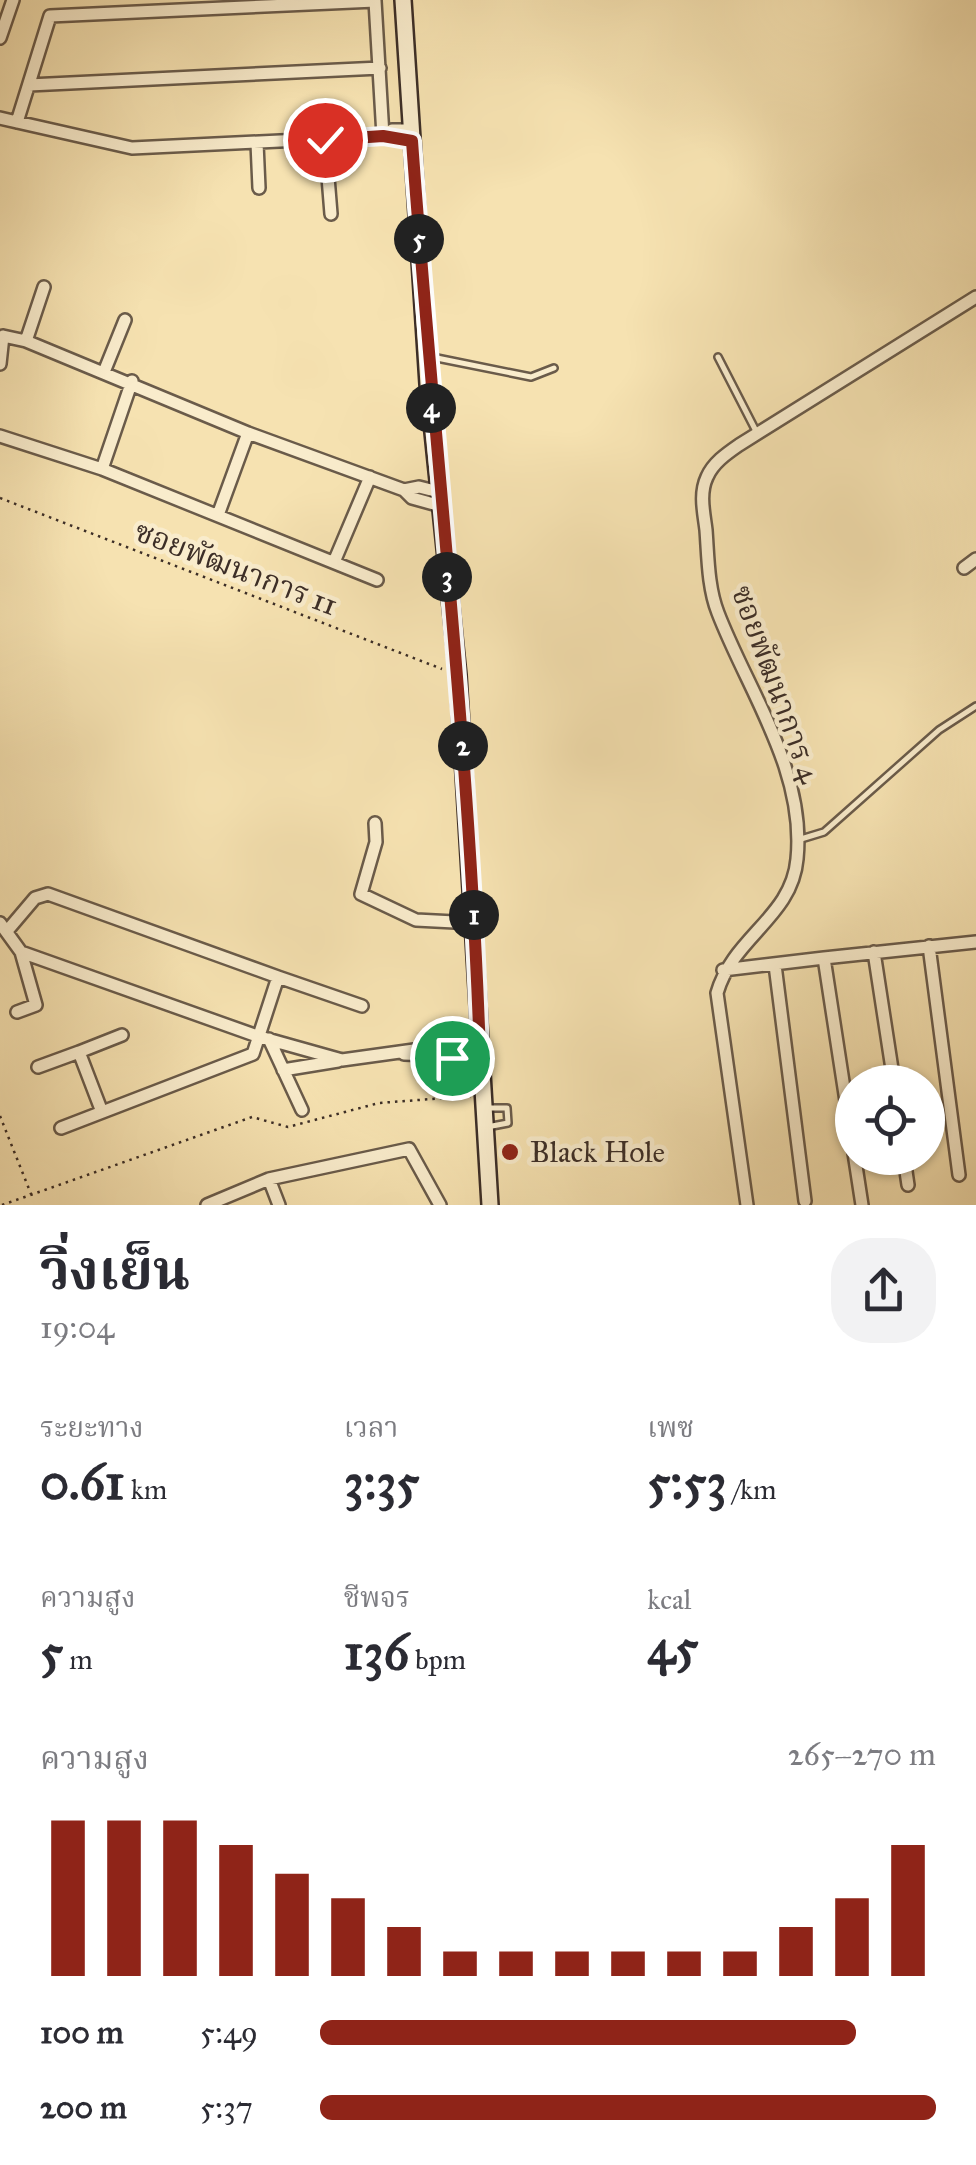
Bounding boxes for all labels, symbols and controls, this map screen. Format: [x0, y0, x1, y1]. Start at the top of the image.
pin [283, 98, 368, 183]
icon: check [298, 113, 353, 168]
pin: 5 [394, 214, 444, 264]
text: 5 [412, 221, 426, 256]
pin: 4 [406, 383, 456, 433]
text: 4 [423, 390, 439, 425]
street label: ซอยพัฒนาการ 11 [130, 513, 342, 623]
pin: 3 [422, 552, 472, 602]
text: 3 [441, 559, 453, 594]
street label: ซอยพัฒนาการ 4 [724, 581, 829, 789]
pin: 2 [438, 721, 488, 771]
text: 2 [456, 728, 470, 763]
pin: 1 [449, 890, 499, 940]
text: 1 [468, 897, 480, 932]
pin [410, 1016, 495, 1101]
icon: arrive [425, 1031, 480, 1086]
map controls [835, 1065, 945, 1175]
button: locate [835, 1065, 945, 1175]
place label: Black Hole [530, 1134, 665, 1170]
marker: Black Hole [499, 1141, 521, 1163]
text: วิ่งเย็น [40, 1237, 190, 1304]
button: share [831, 1238, 936, 1343]
text: 19:04 [40, 1308, 114, 1347]
text: ระยะทาง [40, 1410, 144, 1445]
text: เวลา [344, 1410, 398, 1445]
text: เพซ [647, 1410, 694, 1445]
text: 0.61 [40, 1452, 125, 1513]
text: 3:35 [344, 1452, 420, 1513]
text: 5:53 [647, 1452, 726, 1513]
text: km [125, 1472, 167, 1507]
text: /km [726, 1472, 777, 1507]
text: ความสูง [40, 1580, 135, 1615]
text: ชีพจร [344, 1580, 410, 1615]
text: kcal [647, 1582, 691, 1617]
text: 45 [647, 1617, 698, 1678]
text: 5 [40, 1622, 63, 1683]
text: 136 [344, 1622, 409, 1683]
text: m [63, 1642, 93, 1677]
text: bpm [409, 1642, 466, 1677]
text: 265–270 m [788, 1735, 936, 1774]
text: ความสูง [40, 1739, 149, 1778]
text: 100 m [40, 2013, 124, 2052]
text: 5:49 [200, 2013, 258, 2052]
text: 200 m [40, 2088, 127, 2127]
text: 5:37 [200, 2088, 253, 2127]

